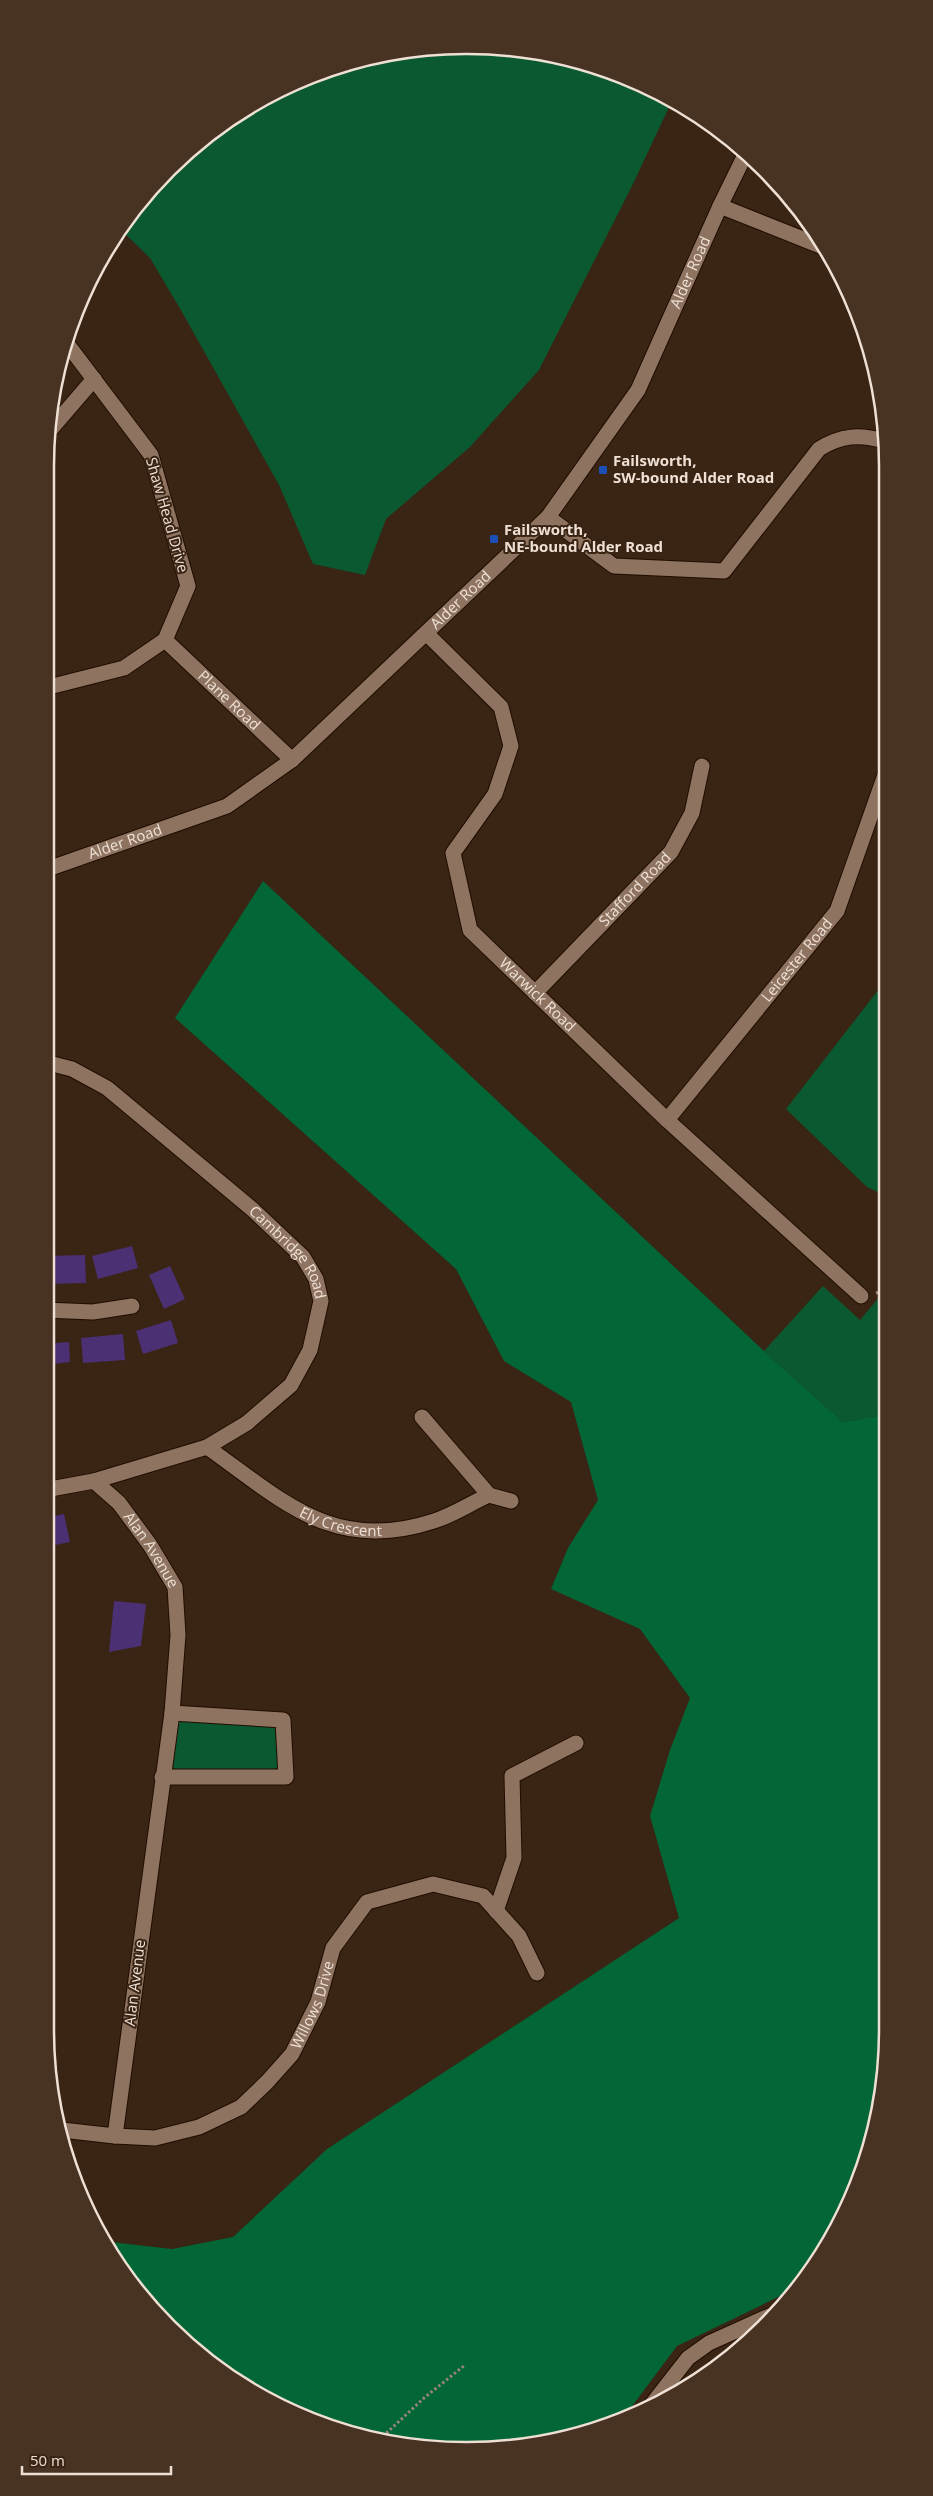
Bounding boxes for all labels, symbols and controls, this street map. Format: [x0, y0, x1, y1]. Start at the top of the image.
street label: Alder Road [665, 233, 714, 311]
place label: Failsworth, SW-bound Alder Road [613, 450, 774, 487]
street label: Shaw Head Drive [142, 455, 194, 575]
marker: Failsworth, SW-bound Alder Road [597, 464, 609, 476]
place label: Failsworth, NE-bound Alder Road [504, 519, 663, 556]
marker: Failsworth, NE-bound Alder Road [488, 533, 500, 545]
street label: Alder Road [425, 566, 495, 633]
street label: Plane Road [194, 665, 265, 734]
street label: Alder Road [85, 819, 164, 863]
street label: Stafford Road [594, 847, 675, 930]
street label: Leicester Road [756, 913, 836, 1006]
street label: Warwick Road [496, 953, 580, 1036]
street label: Cambridge Road [245, 1200, 331, 1301]
street label: Ely Crescent [296, 1501, 382, 1540]
street label: Alan Avenue [120, 1507, 184, 1591]
street label: Alan Avenue [119, 1939, 149, 2027]
street label: Willows Drive [285, 1958, 338, 2052]
scale bar [22, 2444, 171, 2476]
text: 50 m [30, 2450, 65, 2470]

